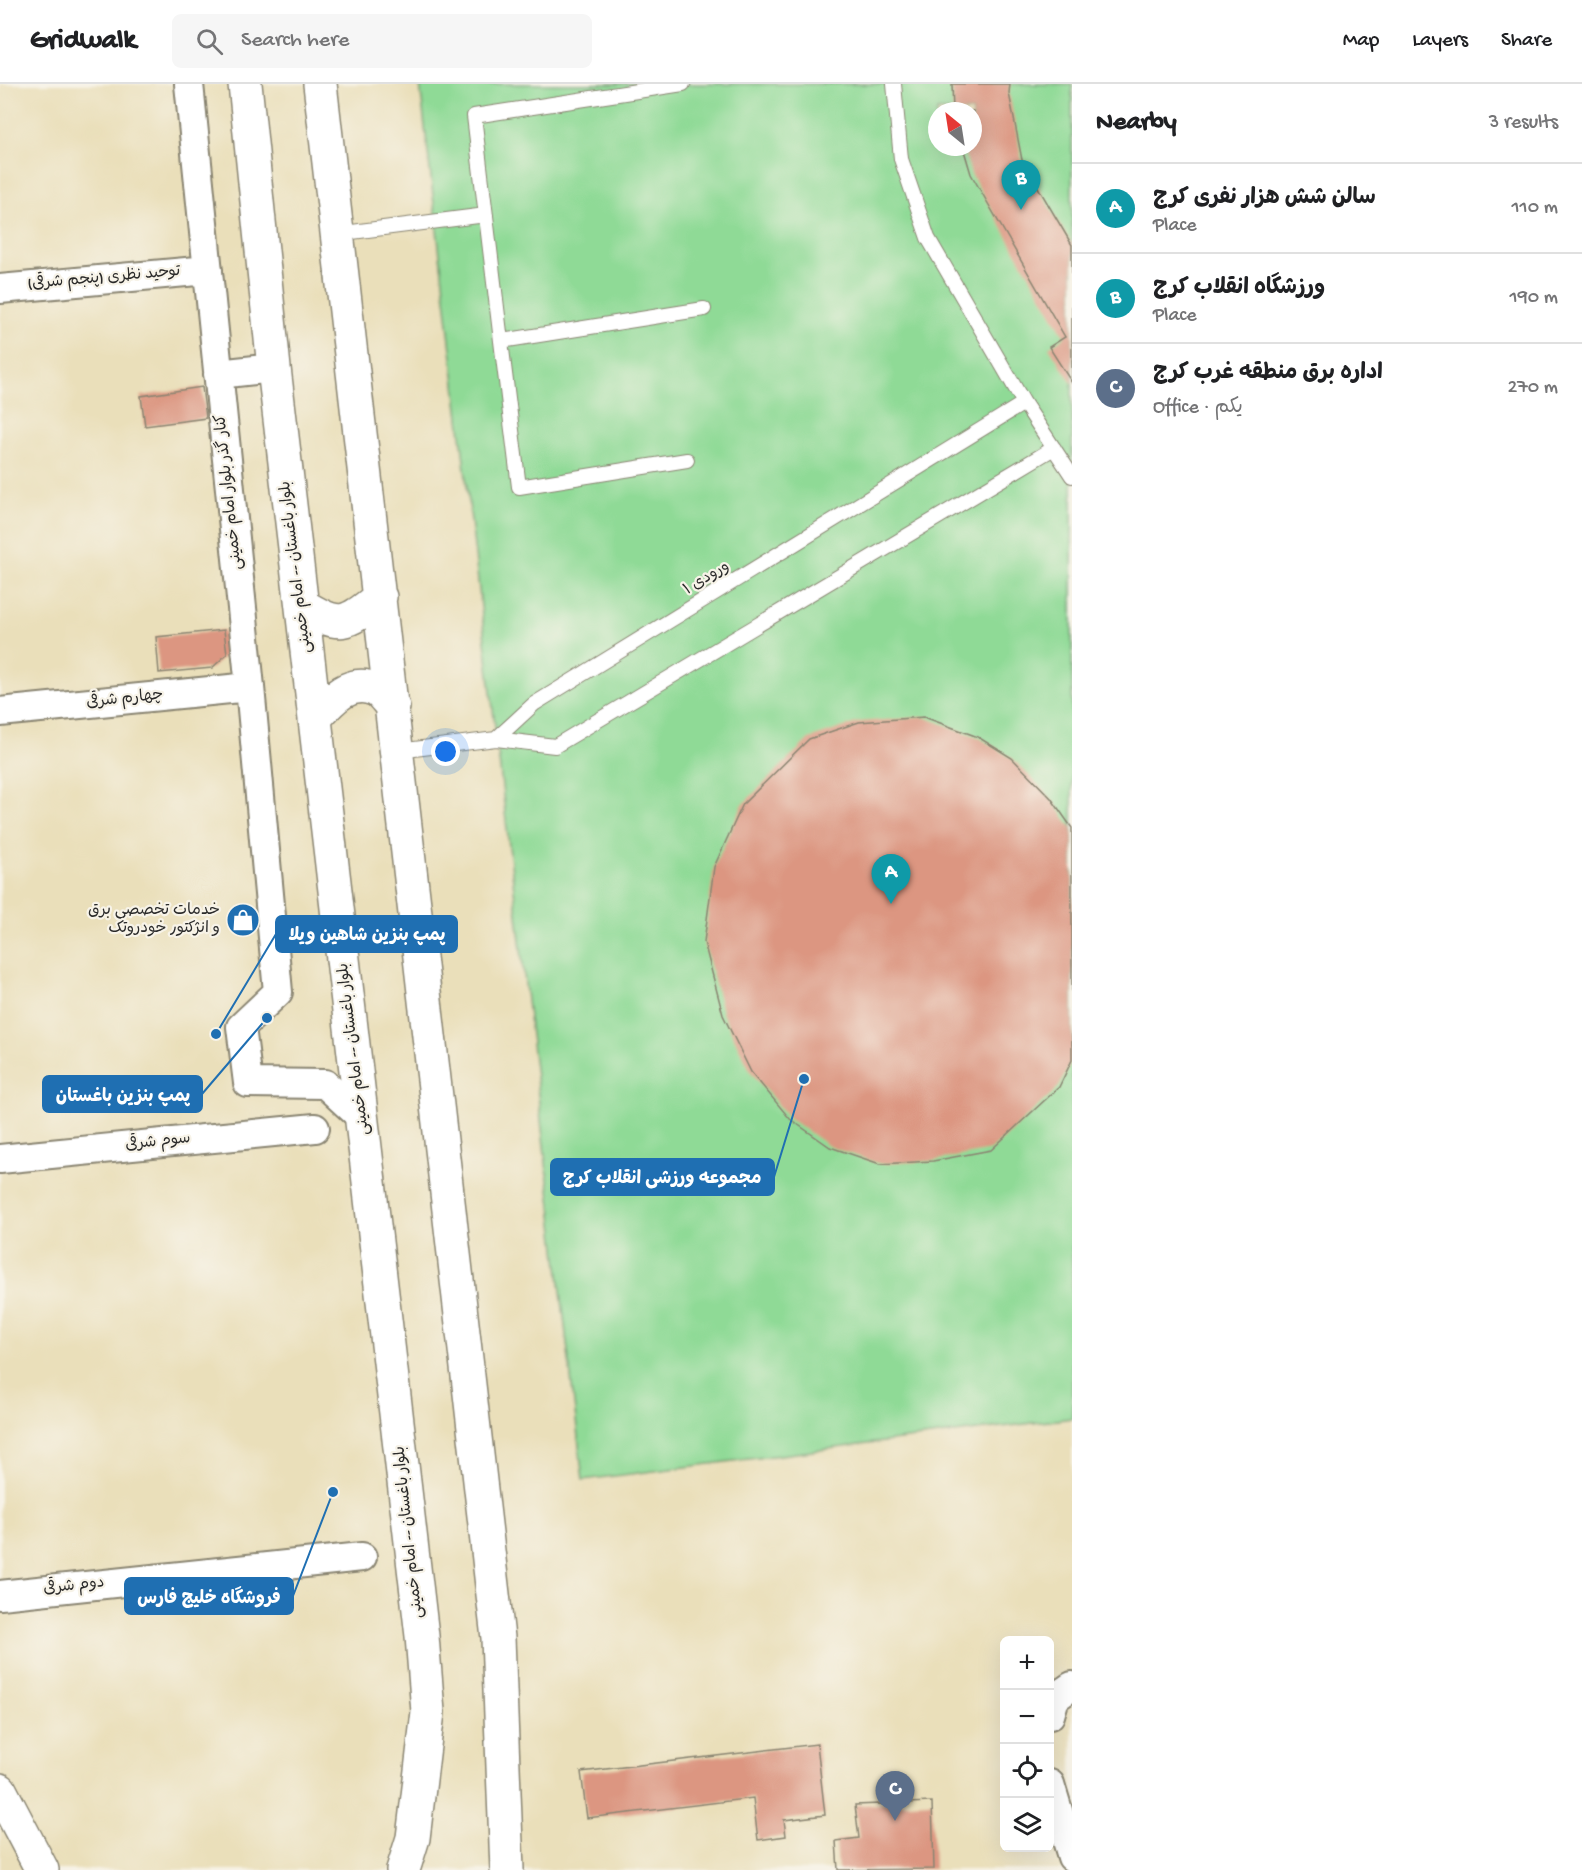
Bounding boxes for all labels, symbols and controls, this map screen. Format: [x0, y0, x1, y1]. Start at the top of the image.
search box [172, 14, 592, 68]
text: Gridwalk [30, 25, 136, 58]
icon: search [193, 25, 226, 58]
text: Search here [241, 28, 349, 54]
text: Map [1343, 29, 1379, 54]
text: Layers [1412, 29, 1468, 54]
text: Share [1501, 29, 1552, 54]
north arrow [928, 102, 982, 156]
text: Nearby [1096, 108, 1177, 139]
text: 3 results [1489, 112, 1558, 135]
pin: B [1002, 160, 1040, 210]
text: سالن شش هزار نفری کرج [1153, 186, 1376, 212]
text: A [1110, 197, 1121, 220]
text: 110 m [1512, 197, 1558, 220]
text: Place [1153, 215, 1197, 238]
street label: توحید نظری (پنجم شرقی) [26, 259, 182, 295]
text: ورزشگاه انقلاب کرج [1153, 276, 1325, 302]
text: B [1110, 287, 1121, 310]
text: 190 m [1510, 287, 1558, 310]
text: Place [1153, 305, 1197, 328]
text: اداره برق منطقه غرب کرج [1153, 361, 1383, 387]
text: C [1110, 377, 1121, 400]
text: 270 m [1508, 377, 1558, 400]
text: Office · یکم [1153, 397, 1243, 420]
street label: کنار گذر بلوار امام خمینی [209, 413, 248, 571]
street label: بلوار باغستان -- امام خمینی [277, 480, 317, 654]
street label: ورودی ۱ [681, 558, 733, 600]
street label: چهارم شرقی [85, 683, 165, 713]
your location [431, 737, 460, 766]
pin: A [872, 854, 910, 904]
place label: خدمات تخصصی برق و انژکتور خودروتک [88, 902, 220, 939]
shop icon: خدمات تخصصی برق و انژکتور خودروتک [225, 902, 261, 938]
callout: پمپ بنزین شاهین ویلا [276, 916, 457, 952]
text: پمپ بنزین شاهین ویلا [289, 926, 446, 947]
street label: بلوار باغستان -- امام خمینی [335, 962, 375, 1136]
callout: پمپ بنزین باغستان [43, 1076, 202, 1112]
text: پمپ بنزین باغستان [56, 1087, 191, 1108]
street label: سوم شرقی [124, 1126, 192, 1156]
callout: مجموعه ورزشی انقلاب کرج [551, 1159, 774, 1195]
text: مجموعه ورزشی انقلاب کرج [563, 1169, 761, 1190]
street label: بلوار باغستان -- امام خمینی [391, 1445, 429, 1619]
street label: دوم شرقی [42, 1570, 105, 1600]
callout: فروشگاه خلیج فارس [125, 1578, 293, 1614]
text: فروشگاه خلیج فارس [137, 1586, 281, 1610]
map controls [1000, 1636, 1054, 1852]
button: + [1000, 1636, 1054, 1690]
button: − [1000, 1690, 1054, 1744]
button: locate [1000, 1744, 1054, 1798]
pin: C [876, 1772, 914, 1821]
button: layers [1000, 1798, 1054, 1852]

